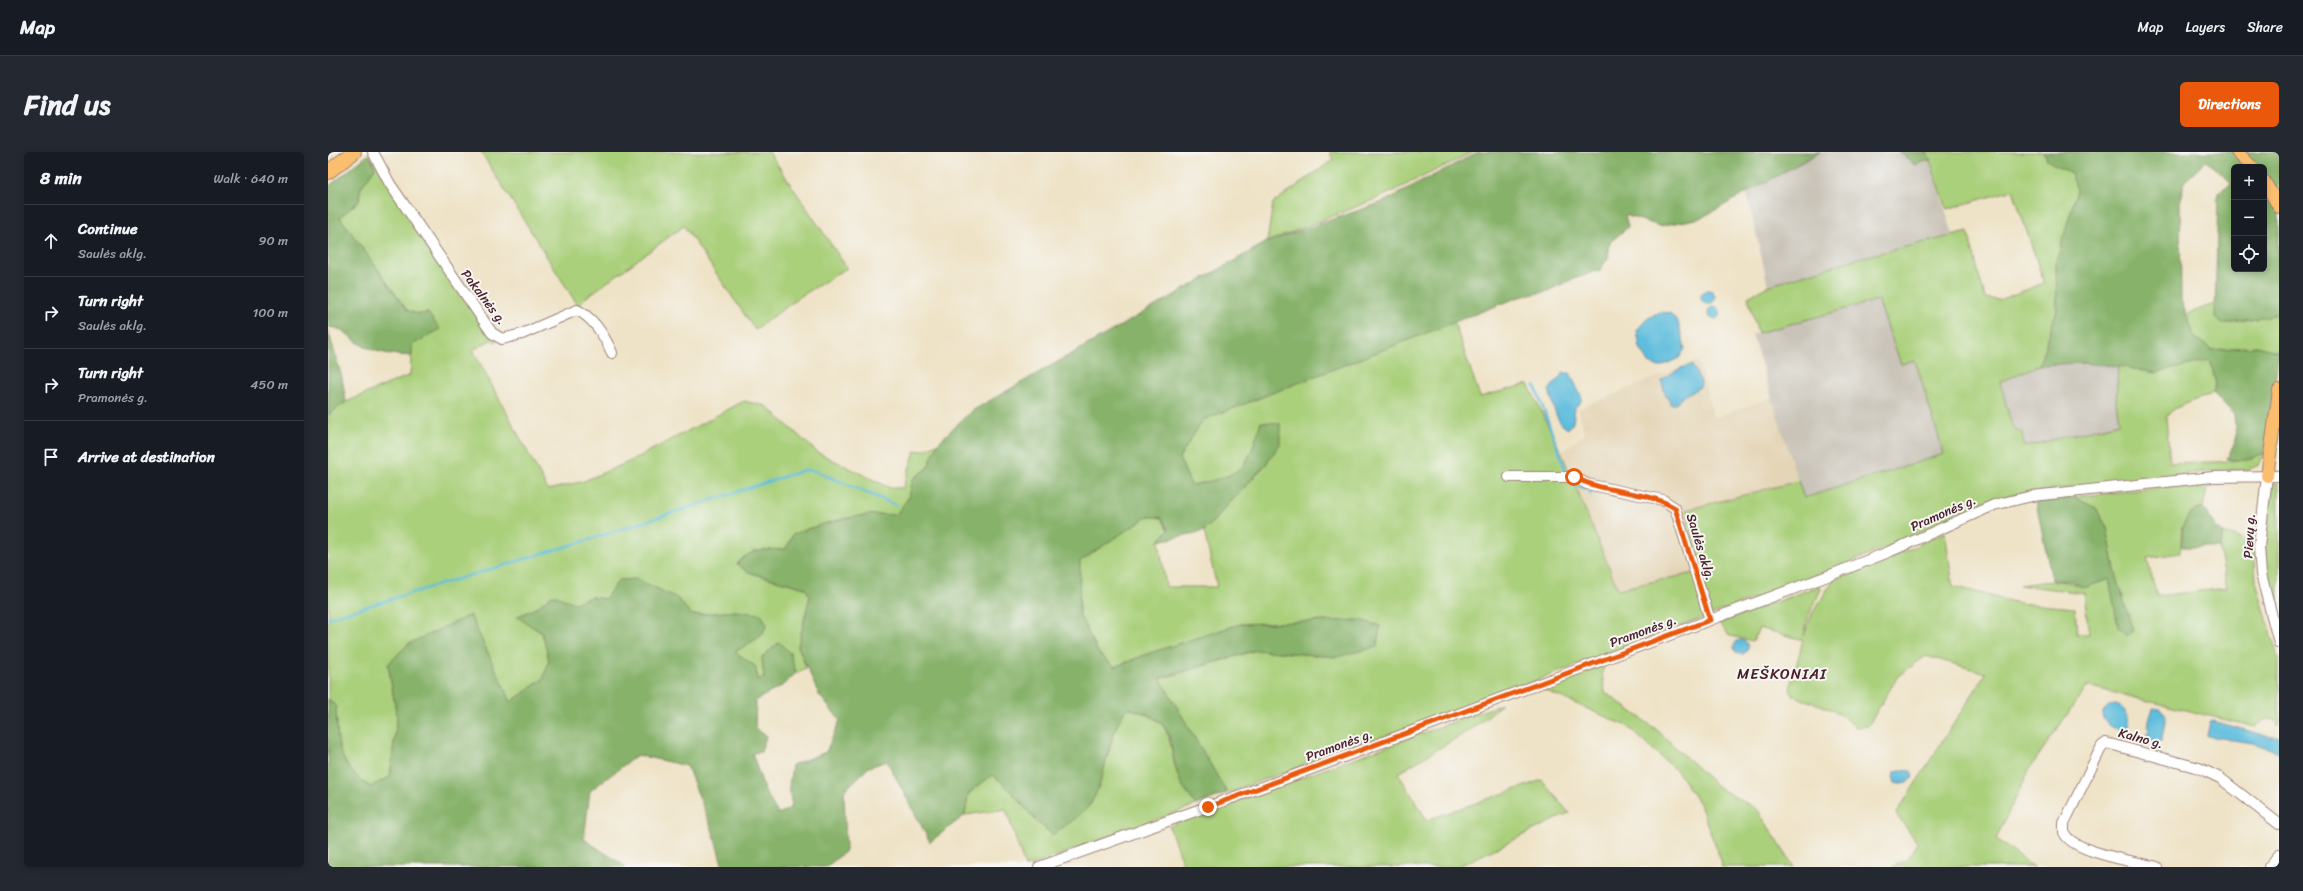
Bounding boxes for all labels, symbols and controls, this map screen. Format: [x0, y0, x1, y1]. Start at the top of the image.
text: Map [20, 11, 55, 44]
text: Map [2138, 15, 2163, 40]
text: Layers [2185, 15, 2225, 40]
text: Share [2247, 15, 2283, 40]
text: Find us [24, 80, 111, 129]
button: Directions [2180, 82, 2279, 127]
text: 8 min [40, 163, 82, 193]
map controls [2231, 164, 2267, 272]
button: + [2231, 164, 2267, 200]
text: Walk · 640 m [214, 167, 288, 190]
button: − [2231, 200, 2267, 236]
text: Continue [78, 216, 138, 242]
text: 90 m [258, 229, 288, 252]
icon: ahead [40, 230, 62, 252]
button: locate [2231, 236, 2267, 272]
text: Saulės aklg. [78, 242, 147, 265]
street label: Pakalnės g. [455, 264, 513, 330]
text: Turn right [78, 288, 143, 314]
text: 100 m [253, 301, 288, 324]
icon: right [40, 302, 62, 324]
text: Saulės aklg. [78, 314, 147, 337]
text: Turn right [78, 360, 143, 386]
text: 450 m [250, 373, 288, 396]
icon: right [40, 374, 62, 396]
text: Pramonės g. [78, 386, 148, 409]
text: Arrive at destination [78, 444, 215, 470]
icon: arrive [40, 446, 62, 468]
route start [1565, 468, 1583, 486]
street label: Pramonės g. [1906, 488, 1980, 538]
street label: Saulės aklg. [1680, 511, 1722, 583]
street label: Pievų g. [2236, 513, 2262, 559]
street label: Pramonės g. [1606, 608, 1680, 654]
district label: MEŠKONIAI [1737, 661, 1827, 687]
street label: Kalno g. [2116, 721, 2166, 755]
street label: Pramonės g. [1302, 722, 1376, 768]
route end [1199, 798, 1217, 816]

